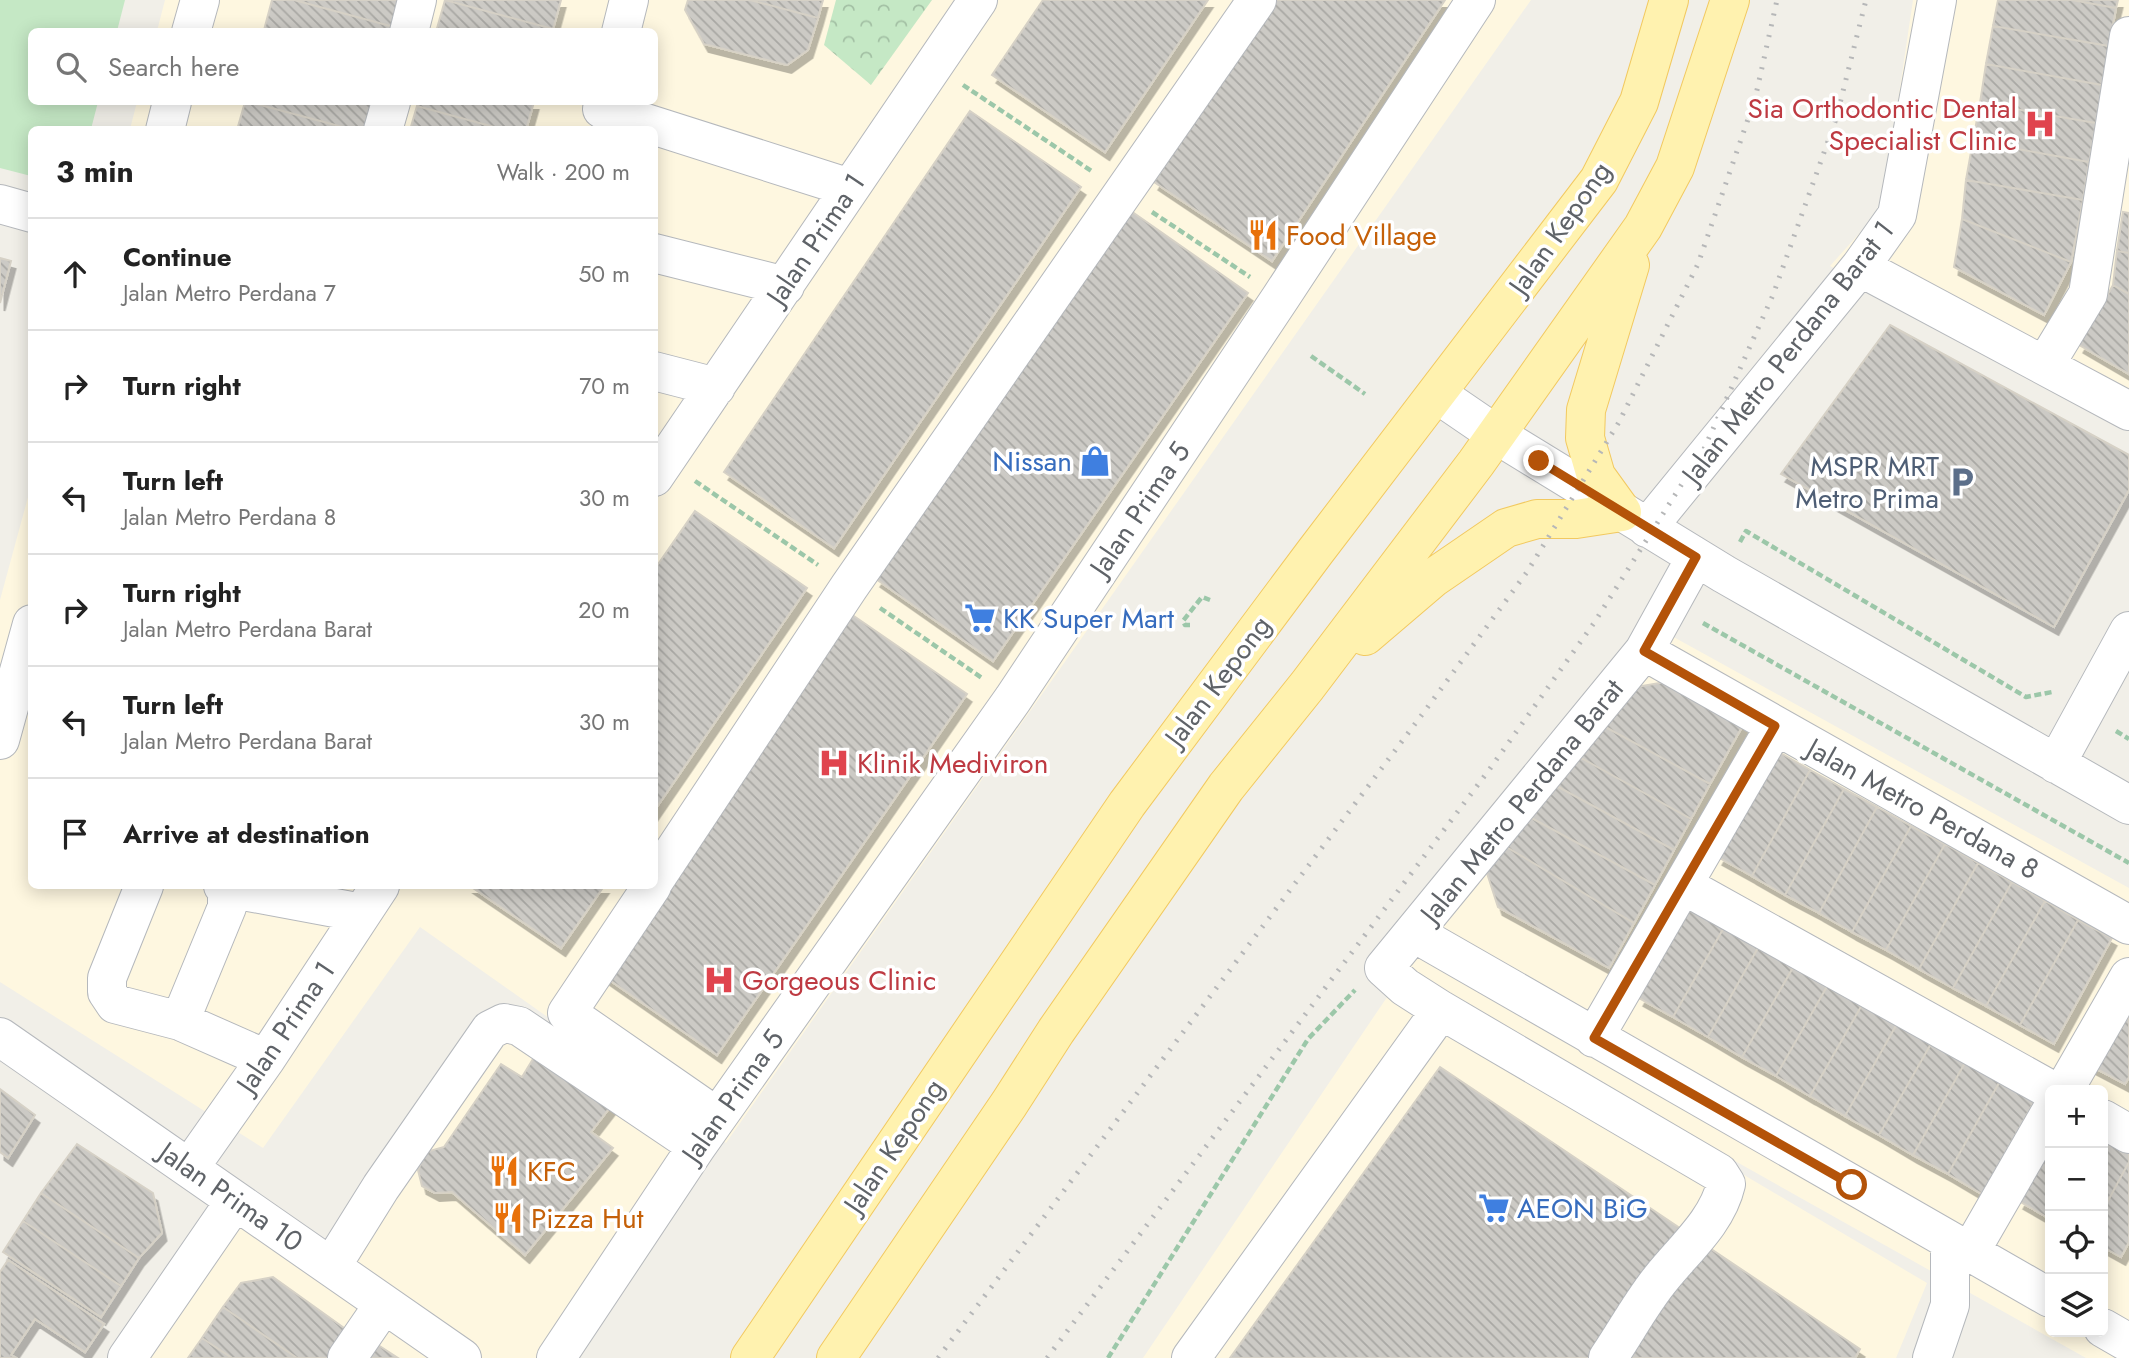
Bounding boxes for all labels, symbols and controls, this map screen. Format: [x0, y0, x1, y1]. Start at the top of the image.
search box [28, 28, 658, 105]
icon: search [52, 48, 90, 86]
text: Search here [108, 48, 240, 86]
place label: Sia Orthodontic Dental Specialist Clinic [1748, 88, 2017, 161]
hospital icon: Sia Orthodontic Dental Specialist Clinic [2023, 107, 2057, 141]
text: 3 min [56, 150, 134, 193]
street label: Jalan Kepong [1497, 153, 1621, 306]
text: Walk · 200 m [497, 155, 630, 189]
street label: Jalan Prima 1 [754, 165, 875, 316]
street label: Jalan Metro Perdana Barat 1 [1670, 212, 1904, 496]
place label: Food Village [1286, 215, 1437, 256]
restaurant icon: Food Village [1246, 218, 1280, 252]
text: Continue [123, 238, 232, 276]
icon: ahead [56, 255, 94, 293]
text: 50 m [578, 257, 630, 291]
text: Jalan Metro Perdana 7 [123, 276, 336, 310]
icon: right [56, 367, 94, 405]
text: Turn right [123, 367, 241, 405]
text: 70 m [579, 369, 630, 403]
street label: Jalan Prima 5 [1078, 434, 1200, 588]
place label: Nissan [992, 441, 1072, 482]
shop icon: Nissan [1078, 444, 1112, 478]
route end [1523, 445, 1554, 476]
place label: MSPR MRT Metro Prima [1795, 446, 1939, 519]
text: Turn left [123, 462, 223, 500]
parking icon: MSPR MRT Metro Prima [1945, 465, 1979, 499]
icon: left [56, 479, 94, 517]
text: 30 m [579, 481, 630, 515]
text: Jalan Metro Perdana 8 [123, 500, 336, 534]
text: Turn right [123, 574, 241, 612]
icon: right [56, 591, 94, 629]
text: 20 m [578, 593, 630, 627]
place label: KK Super Mart [1003, 598, 1174, 639]
supermarket icon: KK Super Mart [963, 601, 997, 635]
street label: Jalan Kepong [1153, 607, 1281, 758]
text: Jalan Metro Perdana Barat [123, 612, 372, 646]
street label: Jalan Metro Perdana Barat [1408, 670, 1634, 935]
text: Turn left [123, 686, 223, 724]
icon: left [56, 703, 94, 741]
text: 30 m [579, 705, 630, 739]
text: Jalan Metro Perdana Barat [123, 724, 372, 758]
street label: Jalan Metro Perdana 8 [1796, 726, 2047, 890]
place label: Klinik Mediviron [857, 743, 1048, 784]
hospital icon: Klinik Mediviron [817, 746, 851, 780]
icon: arrive [56, 815, 94, 853]
text: Arrive at destination [123, 815, 370, 853]
street label: Jalan Prima 1 [224, 953, 345, 1104]
place label: Gorgeous Clinic [742, 960, 937, 1001]
hospital icon: Gorgeous Clinic [702, 963, 736, 997]
street label: Jalan Prima 5 [670, 1021, 794, 1174]
street label: Jalan Kepong [832, 1070, 954, 1225]
map controls [2045, 1085, 2108, 1337]
button: + [2045, 1085, 2108, 1148]
street label: Jalan Prima 10 [147, 1130, 312, 1262]
button: − [2045, 1148, 2108, 1211]
place label: KFC [527, 1151, 576, 1192]
restaurant icon: KFC [487, 1154, 521, 1188]
route start [1836, 1169, 1867, 1200]
place label: AEON BiG [1517, 1188, 1648, 1229]
supermarket icon: AEON BiG [1477, 1191, 1511, 1225]
place label: Pizza Hut [531, 1198, 644, 1239]
restaurant icon: Pizza Hut [491, 1201, 525, 1235]
button: locate [2045, 1211, 2108, 1274]
button: layers [2045, 1274, 2108, 1337]

